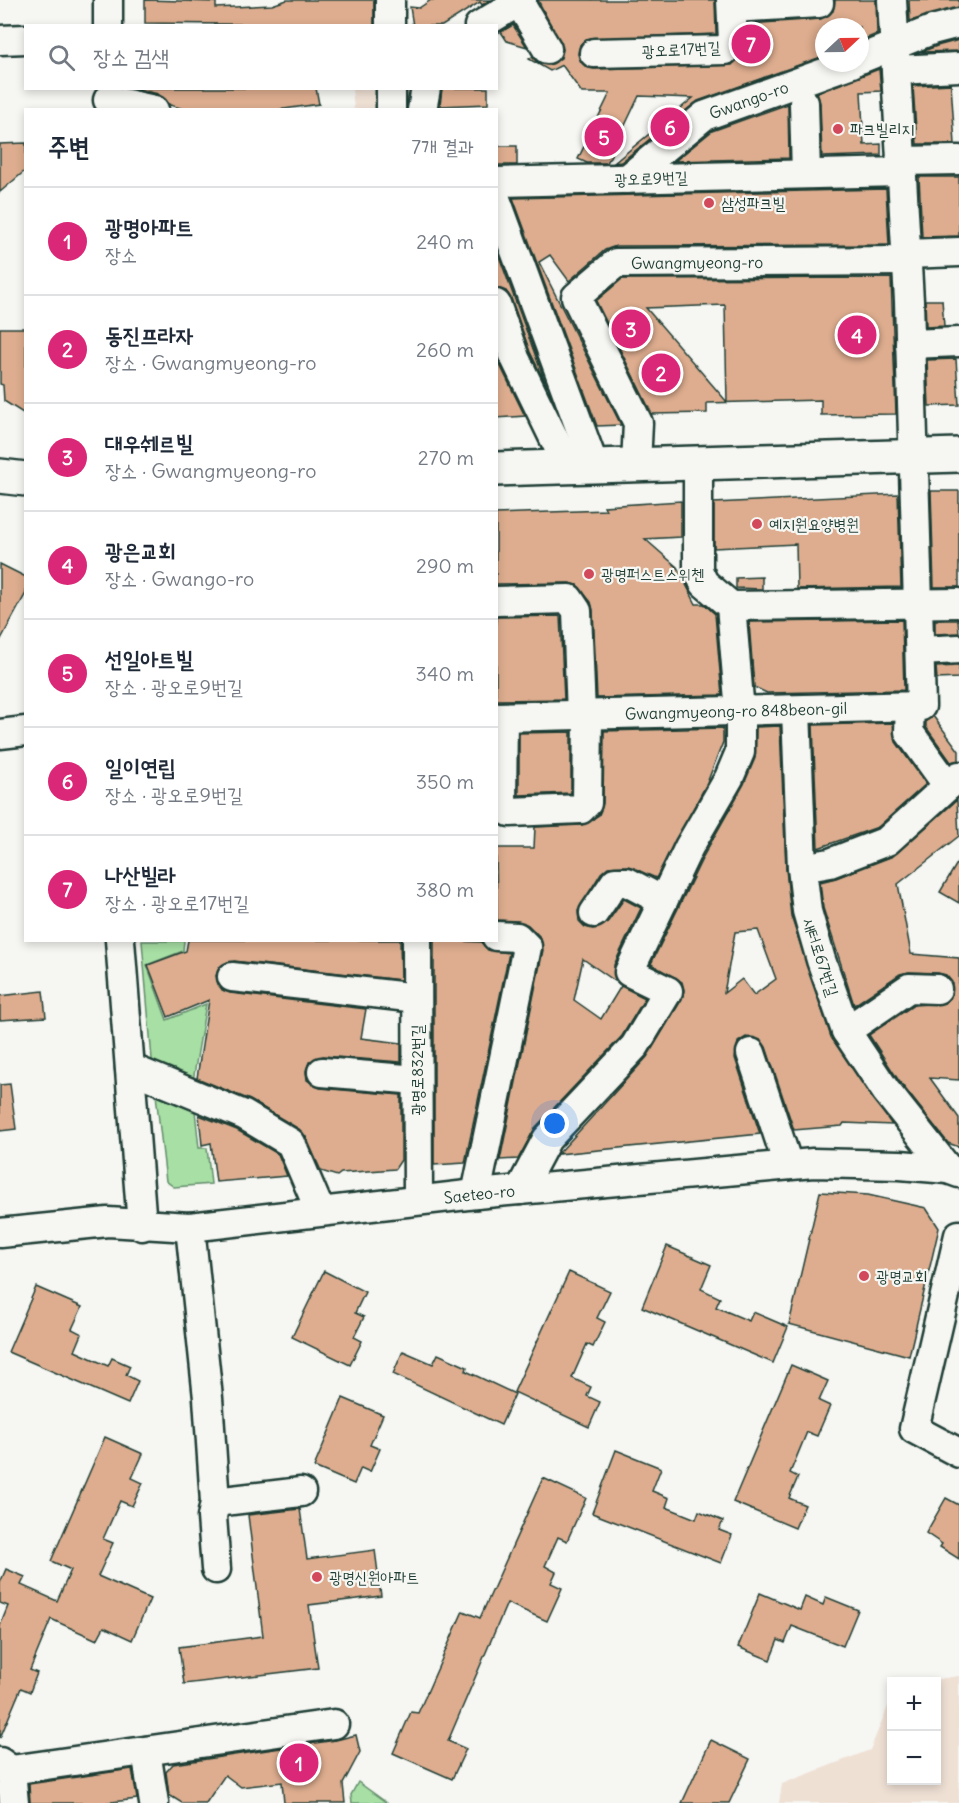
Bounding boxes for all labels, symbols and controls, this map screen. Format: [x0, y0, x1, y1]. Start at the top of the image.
north arrow [815, 18, 869, 72]
pin: 7 [732, 22, 771, 66]
search box [24, 24, 498, 90]
street label: 광오로17번길 [641, 37, 721, 61]
icon: search [45, 41, 78, 74]
text: 장소 검색 [93, 43, 169, 71]
street label: Gwango-ro [706, 77, 791, 123]
pin: 6 [650, 104, 690, 150]
pin: 5 [584, 114, 624, 160]
place label: 파크빌리지 [850, 119, 914, 139]
marker: 파크빌리지 [831, 122, 845, 136]
text: 주변 [48, 130, 90, 163]
text: 7개 결과 [411, 134, 474, 159]
street label: 광오로9번길 [614, 167, 688, 189]
place label: 삼성파크빌 [721, 193, 786, 213]
marker: 삼성파크빌 [702, 196, 716, 210]
text: 광명아파트 [105, 213, 194, 241]
text: 1 [64, 229, 71, 254]
text: 240 m [416, 229, 474, 254]
text: 장소 [105, 242, 137, 267]
street label: Gwangmyeong-ro [631, 252, 763, 273]
pin: 3 [612, 306, 650, 352]
pin: 4 [838, 312, 876, 358]
text: 동진프라자 [105, 321, 194, 349]
text: 2 [62, 337, 73, 362]
text: 260 m [416, 337, 474, 362]
text: 장소 · Gwangmyeong-ro [105, 350, 316, 375]
pin: 2 [642, 350, 680, 395]
text: 대우쉐르빌 [105, 429, 194, 457]
text: 3 [62, 445, 73, 470]
text: 270 m [418, 445, 474, 470]
text: 장소 · Gwangmyeong-ro [105, 458, 316, 483]
place label: 예지원요양병원 [769, 514, 859, 534]
marker: 예지원요양병원 [750, 517, 764, 531]
text: 광은교회 [105, 537, 176, 565]
text: 4 [62, 553, 73, 578]
text: 290 m [416, 553, 474, 578]
place label: 광명퍼스트스위첸 [601, 564, 704, 584]
text: 장소 · Gwango-ro [105, 566, 254, 591]
marker: 광명퍼스트스위첸 [582, 567, 596, 581]
text: 선일아트빌 [105, 645, 194, 673]
text: 5 [62, 661, 73, 686]
text: 340 m [416, 661, 474, 686]
text: 장소 · 광오로9번길 [105, 674, 243, 699]
street label: Gwangmyeong-ro 848beon-gil [624, 698, 847, 724]
text: 일이연립 [105, 753, 176, 781]
text: 6 [62, 769, 73, 794]
text: 350 m [416, 769, 474, 794]
text: 장소 · 광오로9번길 [105, 782, 243, 807]
text: 나산빌라 [105, 861, 176, 889]
text: 7 [63, 877, 72, 902]
text: 380 m [416, 877, 474, 902]
text: 장소 · 광오로17번길 [105, 890, 249, 915]
street label: 새터로67번길 [799, 915, 843, 999]
street label: 광명로832번길 [407, 1024, 427, 1116]
your location [540, 1109, 569, 1138]
street label: Saeteo-ro [443, 1180, 516, 1208]
place label: 광명교회 [876, 1266, 928, 1286]
marker: 광명교회 [857, 1269, 871, 1283]
place label: 광명신원아파트 [329, 1567, 419, 1587]
marker: 광명신원아파트 [310, 1570, 324, 1584]
map controls [887, 1677, 941, 1785]
button: + [887, 1677, 941, 1731]
button: − [887, 1731, 941, 1785]
pin: 1 [280, 1740, 318, 1786]

